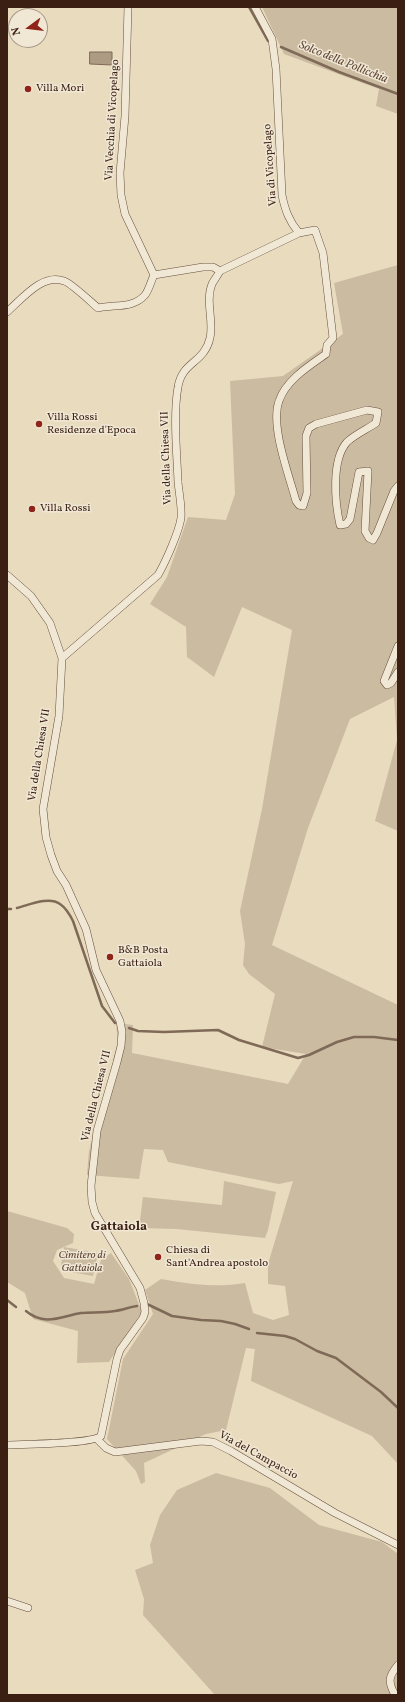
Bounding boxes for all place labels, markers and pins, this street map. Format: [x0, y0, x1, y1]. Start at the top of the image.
place label: Villa Mori [36, 82, 84, 96]
marker: Villa Mori [23, 84, 33, 94]
place label: Villa Rossi Residenze d'Epoca [47, 411, 136, 437]
marker: Villa Rossi Residenze d'Epoca [34, 419, 44, 429]
place label: Villa Rossi [40, 502, 90, 516]
marker: Villa Rossi [27, 504, 37, 514]
place label: B&B Posta Gattaiola [118, 944, 168, 970]
marker: B&B Posta Gattaiola [105, 952, 115, 962]
place label: Chiesa di Sant'Andrea apostolo [166, 1244, 268, 1270]
marker: Chiesa di Sant'Andrea apostolo [153, 1252, 163, 1262]

